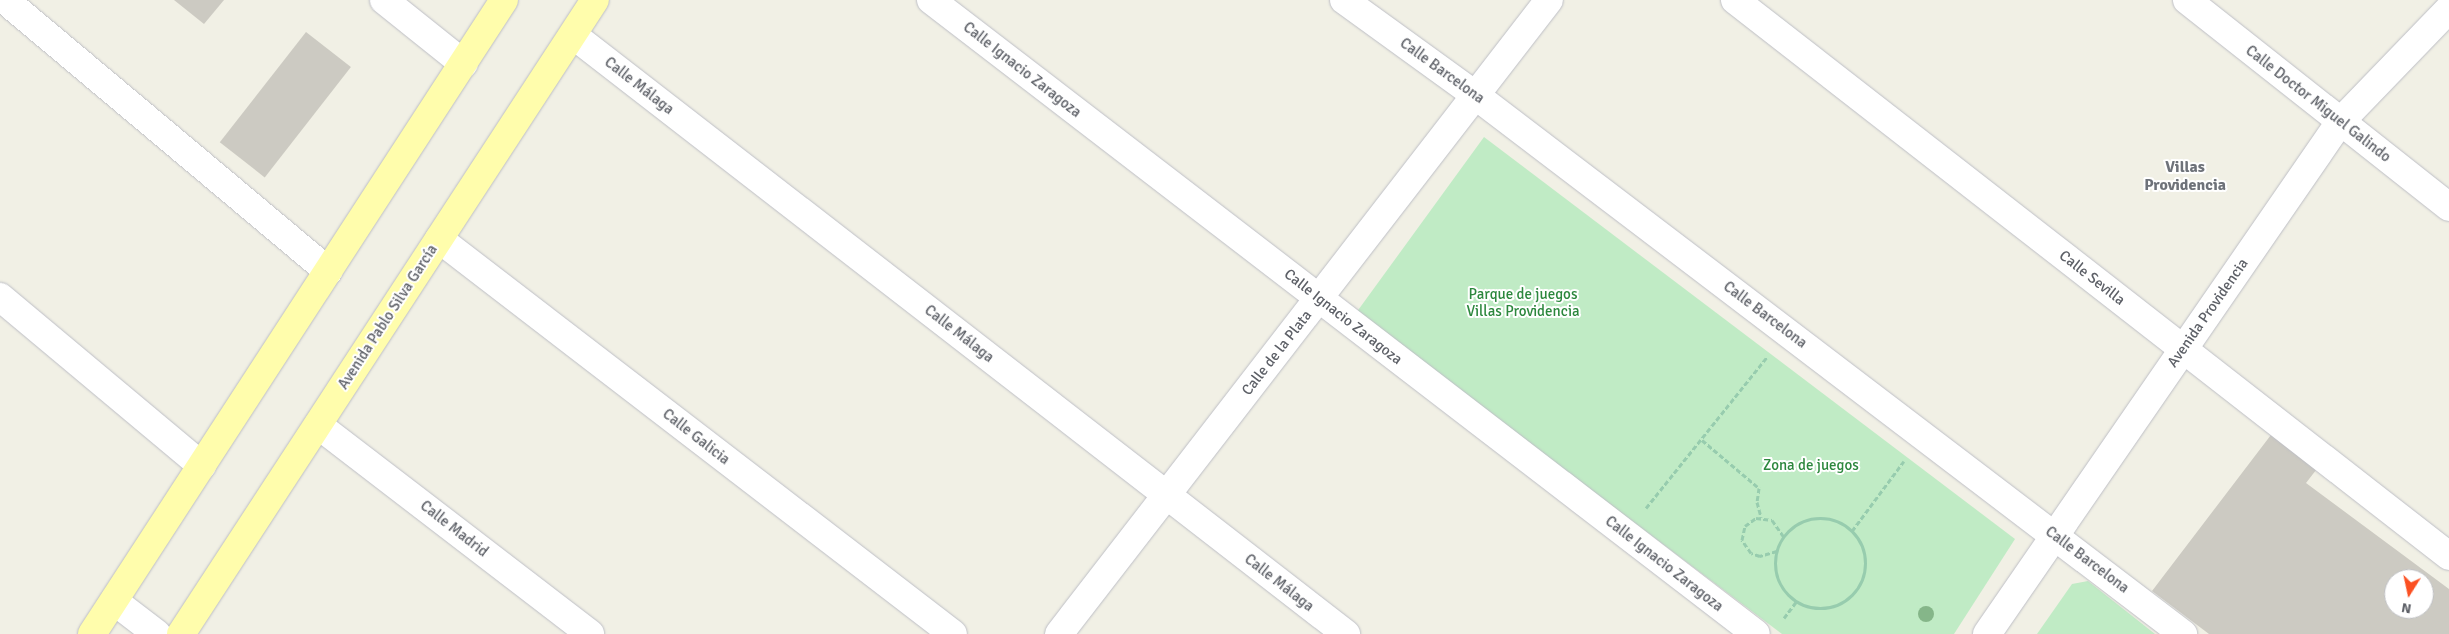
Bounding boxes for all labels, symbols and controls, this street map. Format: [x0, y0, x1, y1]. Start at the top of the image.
street label: Calle Ignacio Zaragoza [959, 18, 1085, 122]
street label: Calle Barcelona [1396, 34, 1488, 108]
street label: Calle Doctor Miguel Galindo [2242, 42, 2394, 166]
street label: Calle Málaga [601, 53, 677, 119]
district label: Villas Providencia [2144, 157, 2226, 195]
street label: Avenida Pablo Silva García [334, 241, 442, 393]
street label: Calle Sevilla [2056, 247, 2128, 309]
street label: Avenida Providencia [2164, 255, 2252, 371]
street label: Calle Ignacio Zaragoza [1280, 265, 1406, 369]
street label: Calle Barcelona [1720, 278, 1810, 352]
park label: Parque de juegos Villas Providencia [1466, 285, 1580, 320]
street label: Calle Málaga [921, 301, 997, 367]
street label: Calle de la Plata [1238, 307, 1316, 399]
street label: Calle Galicia [659, 405, 733, 469]
park label: Zona de juegos [1763, 457, 1859, 475]
street label: Calle Madrid [416, 497, 492, 561]
street label: Calle Ignacio Zaragoza [1601, 512, 1727, 616]
street label: Calle Barcelona [2042, 523, 2132, 597]
street label: Calle Málaga [1241, 550, 1317, 616]
north arrow [2384, 569, 2434, 619]
text: N [2400, 599, 2413, 617]

